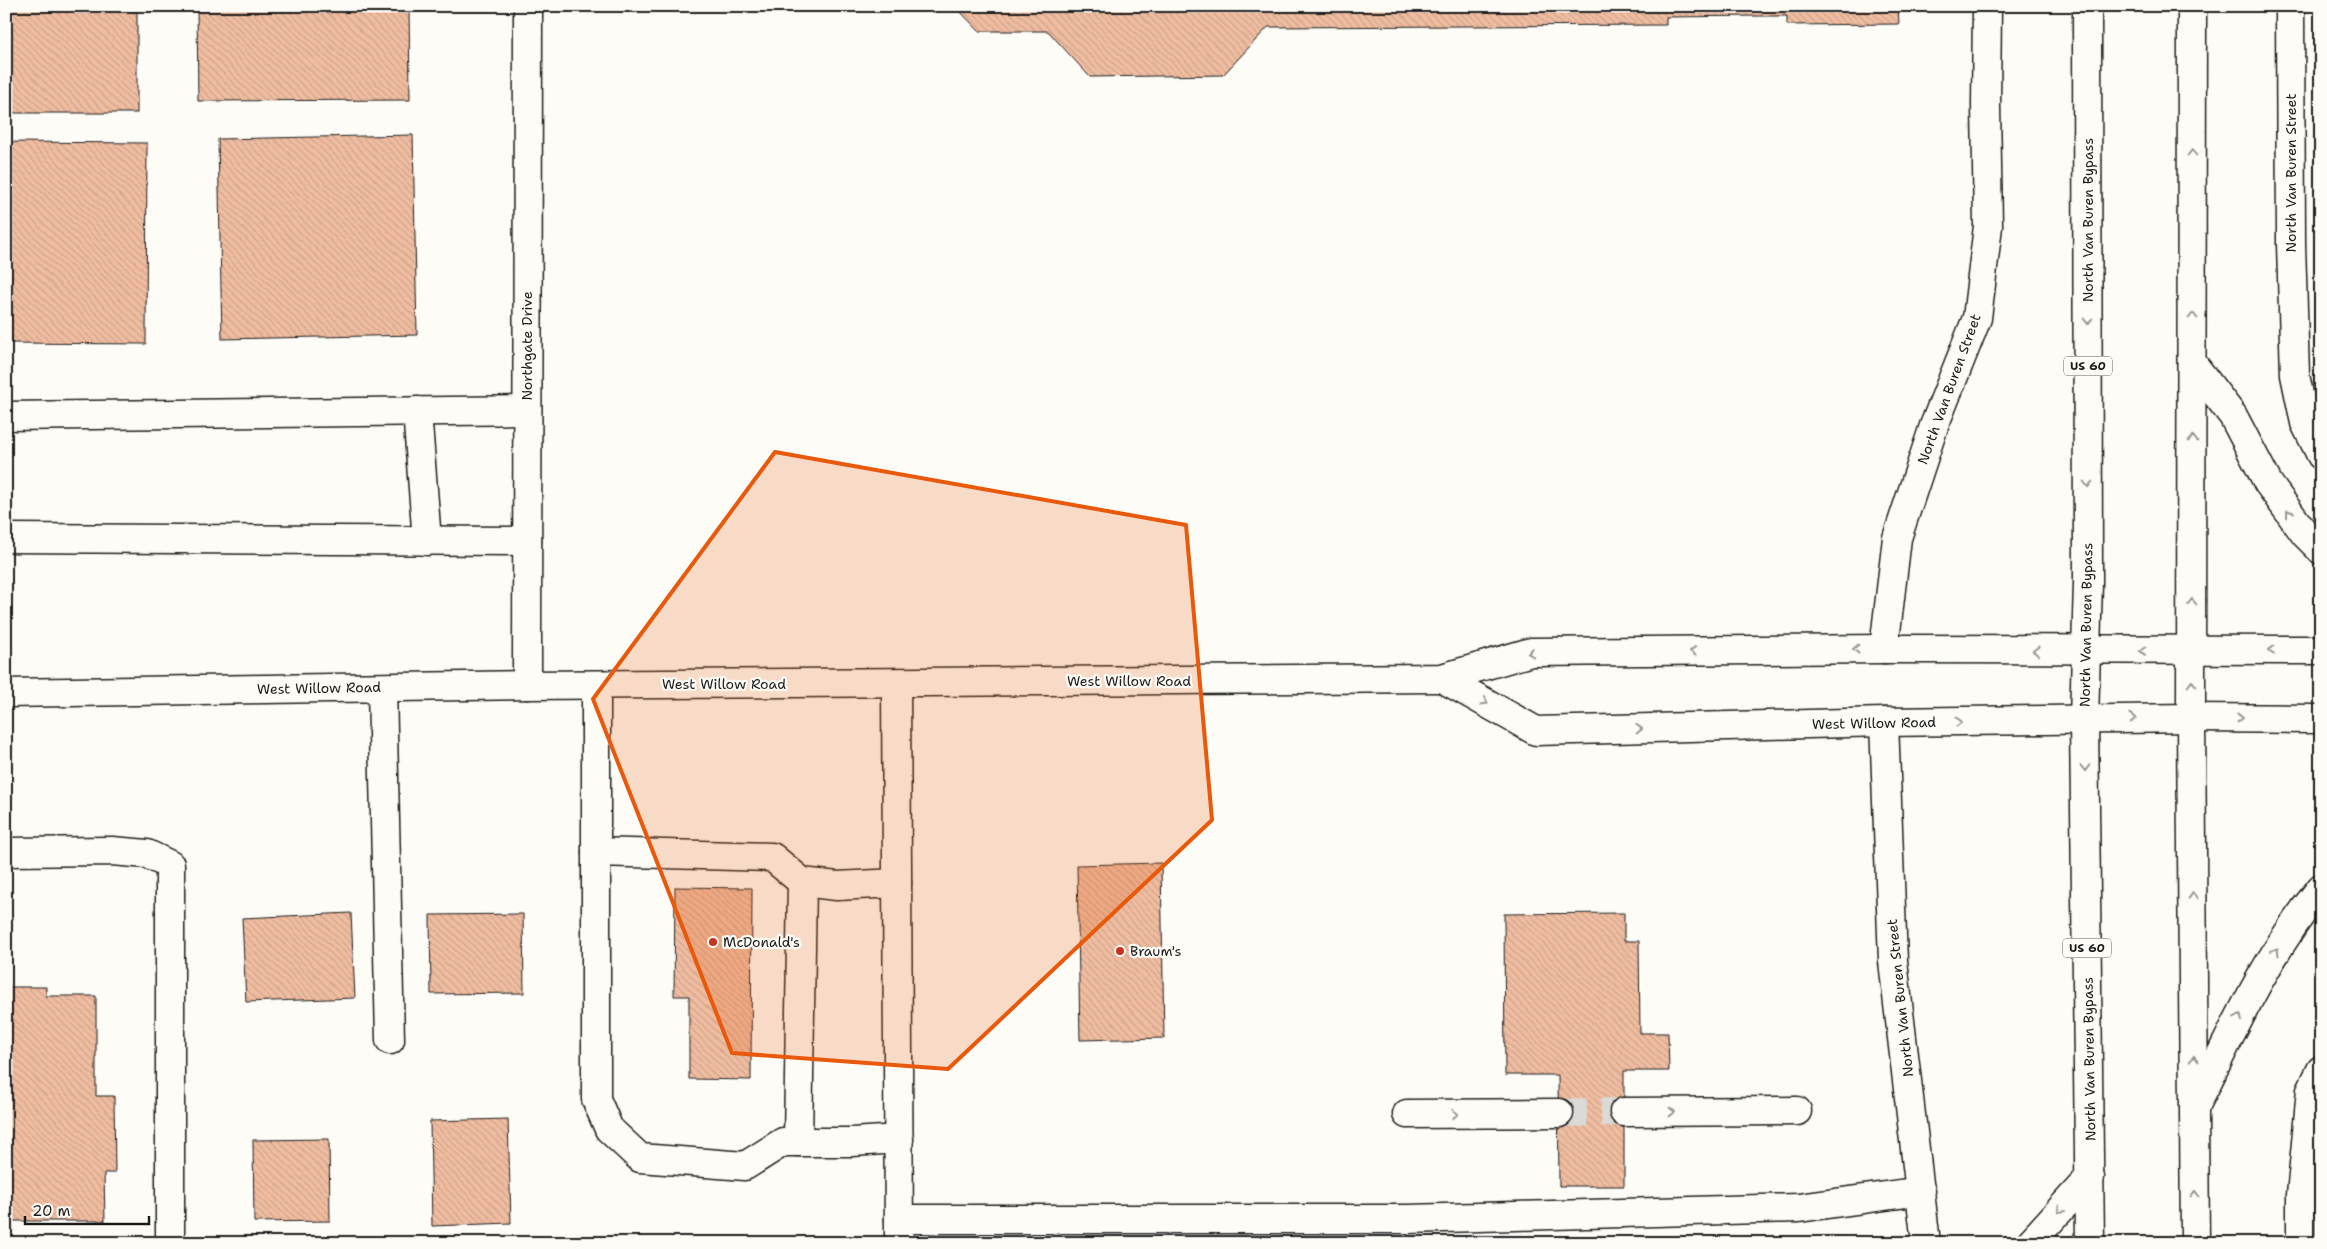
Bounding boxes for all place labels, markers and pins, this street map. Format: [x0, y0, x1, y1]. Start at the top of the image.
place label: McDonald's [723, 933, 800, 951]
marker: McDonald's [707, 936, 719, 948]
place label: Braum's [1130, 942, 1181, 960]
marker: Braum's [1114, 945, 1126, 957]

